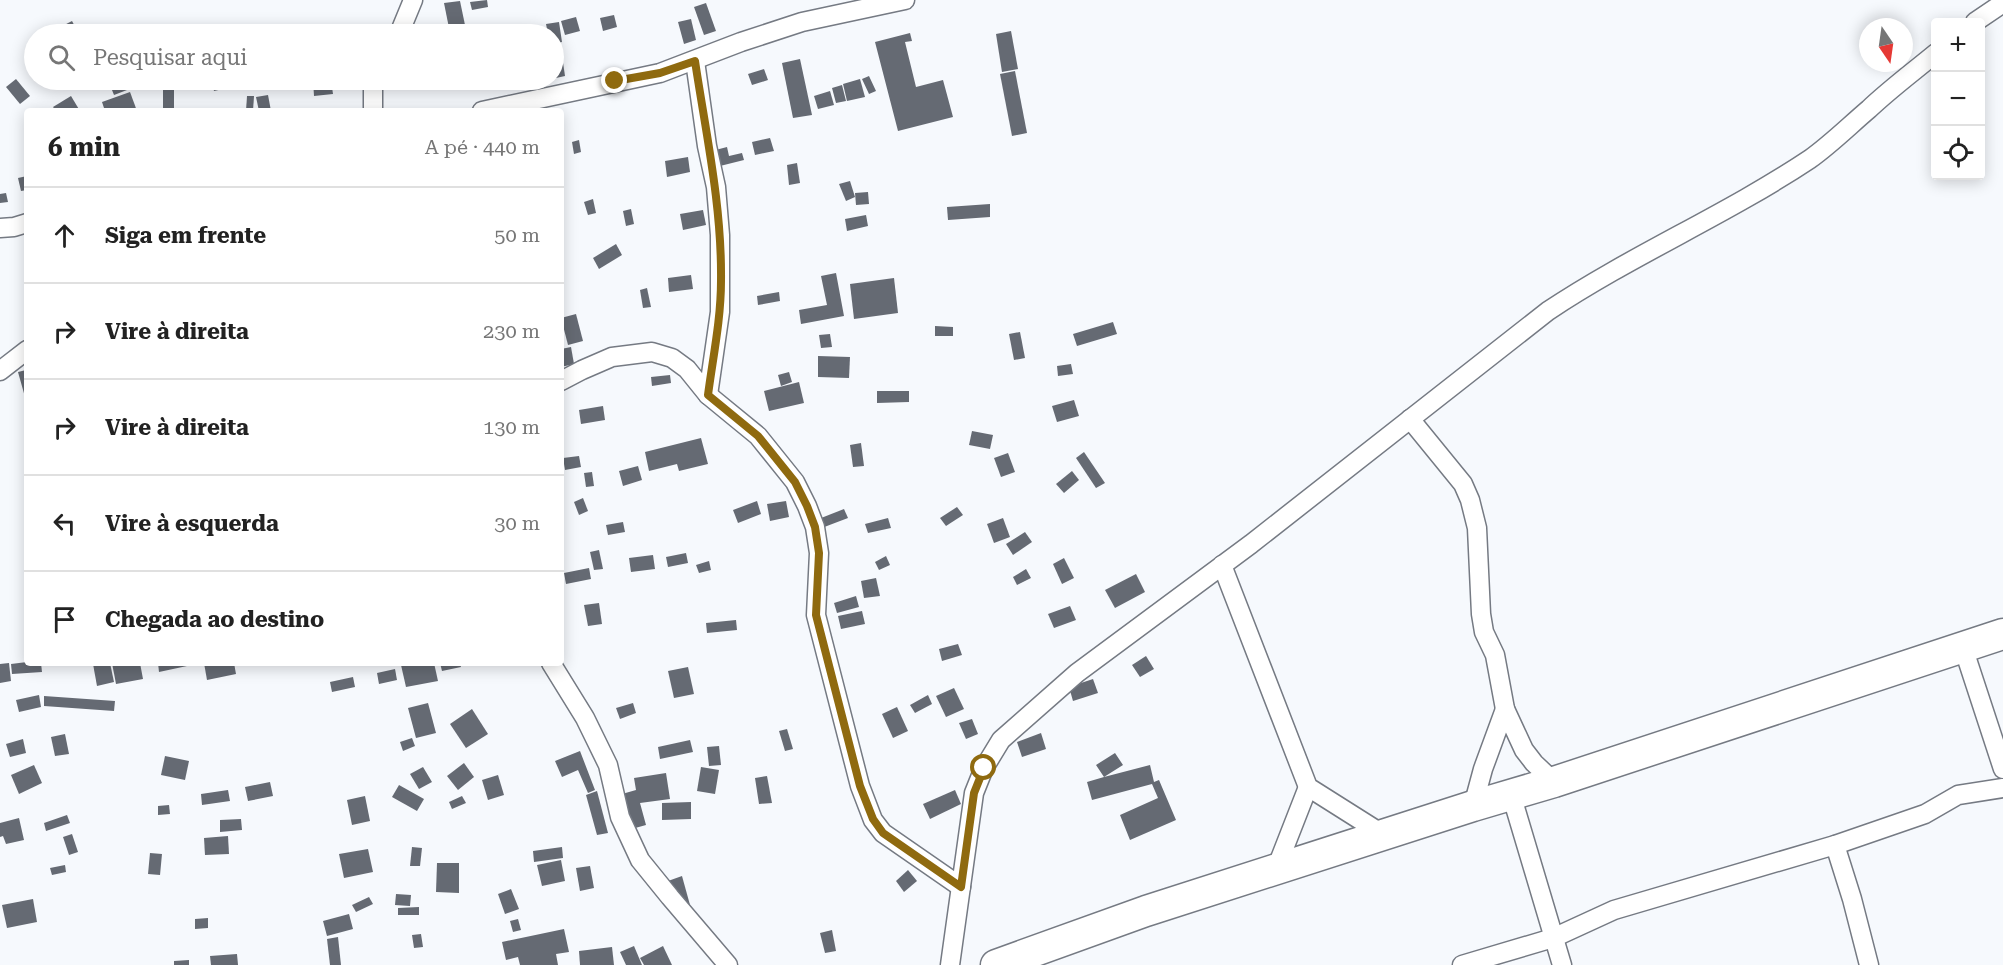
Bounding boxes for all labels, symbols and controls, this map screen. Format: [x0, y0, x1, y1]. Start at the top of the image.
north arrow [1859, 18, 1913, 72]
map controls [1931, 18, 1985, 180]
button: + [1931, 18, 1985, 72]
search box [24, 24, 564, 90]
icon: search [45, 41, 78, 74]
text: Pesquisar aqui [93, 45, 247, 70]
route end [601, 67, 627, 93]
button: − [1931, 72, 1985, 126]
button: locate [1931, 126, 1985, 180]
text: 6 min [48, 132, 120, 162]
text: A pé · 440 m [425, 135, 540, 159]
icon: ahead [48, 219, 81, 252]
text: Siga em frente [105, 223, 266, 248]
text: 50 m [494, 223, 540, 247]
icon: right [48, 315, 81, 348]
text: Vire à direita [105, 319, 249, 344]
text: 230 m [483, 319, 540, 343]
icon: right [48, 411, 81, 444]
text: Vire à direita [105, 415, 249, 440]
text: 130 m [483, 415, 540, 439]
icon: left [48, 507, 81, 540]
text: Vire à esquerda [105, 511, 279, 536]
text: 30 m [494, 511, 540, 535]
icon: arrive [48, 603, 81, 636]
text: Chegada ao destino [105, 607, 324, 632]
route start [970, 754, 996, 780]

